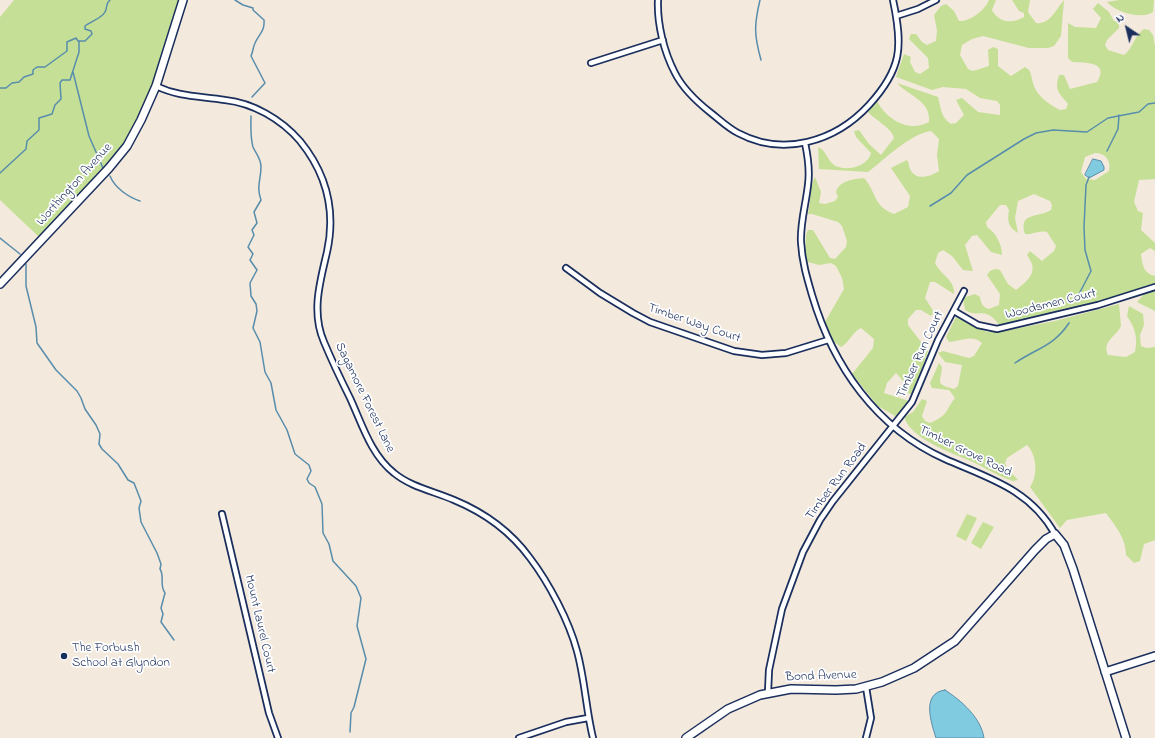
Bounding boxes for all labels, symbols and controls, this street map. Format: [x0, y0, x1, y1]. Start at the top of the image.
north arrow [1107, 8, 1147, 48]
text: N [1112, 9, 1128, 27]
street label: Worthington Avenue [34, 141, 116, 229]
street label: Woodsmen Court [1004, 286, 1098, 324]
street label: Timber Way Court [646, 301, 742, 347]
street label: Timber Run Court [894, 309, 948, 401]
street label: Sagamore Forest Lane [331, 340, 397, 456]
street label: Timber Grove Road [916, 423, 1014, 481]
street label: Timber Run Road [803, 440, 871, 524]
street label: Mount Laurel Court [240, 573, 278, 675]
place label: The Forbush School at Glyndon [72, 641, 170, 672]
marker: The Forbush School at Glyndon [59, 651, 69, 661]
street label: Bond Avenue [785, 668, 857, 686]

